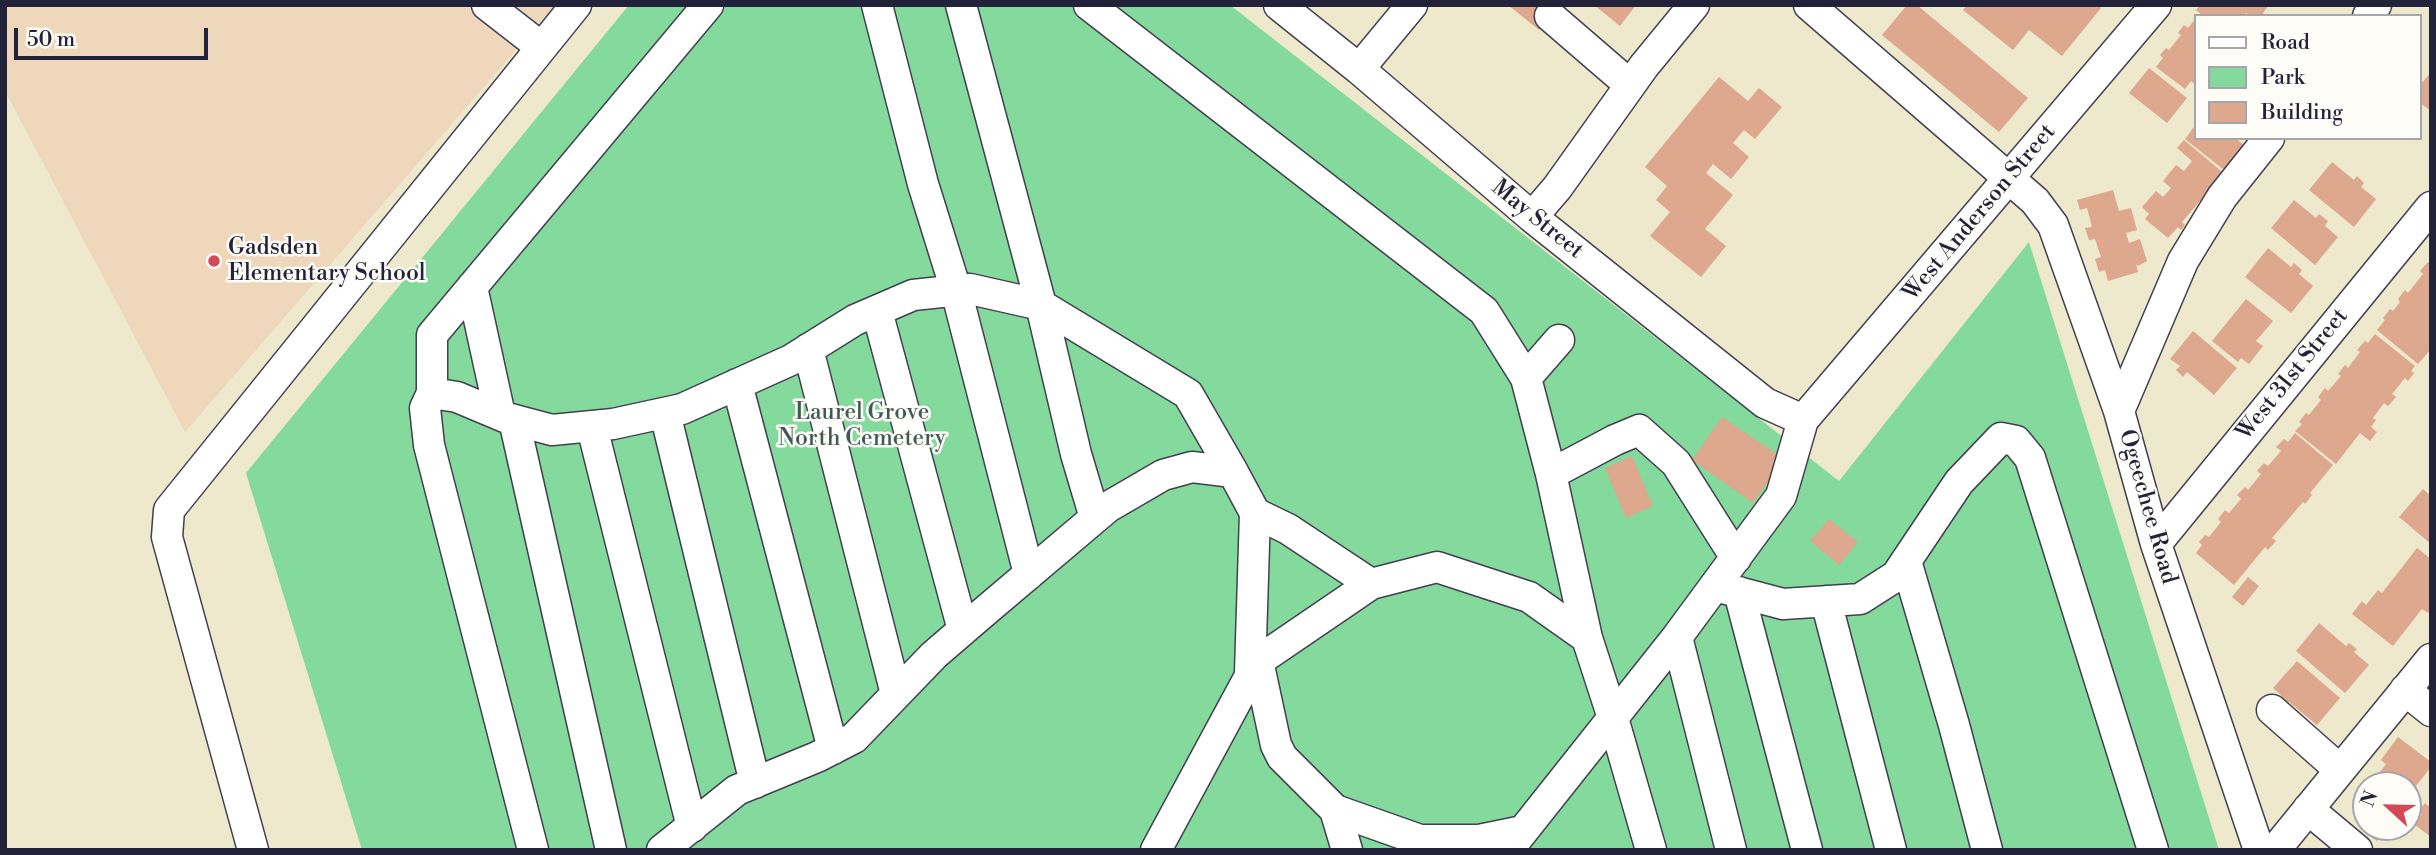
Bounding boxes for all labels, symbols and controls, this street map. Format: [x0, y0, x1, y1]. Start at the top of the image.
scale bar [18, 14, 212, 58]
legend [2194, 14, 2422, 140]
text: 50 m [27, 27, 75, 53]
text: Road [2261, 30, 2310, 56]
text: Park [2261, 65, 2305, 91]
text: Building [2261, 100, 2343, 126]
street label: West Anderson Street [1898, 119, 2062, 307]
street label: May Street [1486, 175, 1588, 265]
place label: Gadsden Elementary School [228, 234, 426, 288]
marker: Gadsden Elementary School [206, 253, 222, 269]
street label: West 31st Street [2231, 303, 2355, 447]
park label: Laurel Grove North Cemetery [778, 399, 946, 453]
street label: Ogeechee Road [2112, 427, 2182, 587]
north arrow [2352, 771, 2422, 841]
text: N [2355, 787, 2383, 810]

